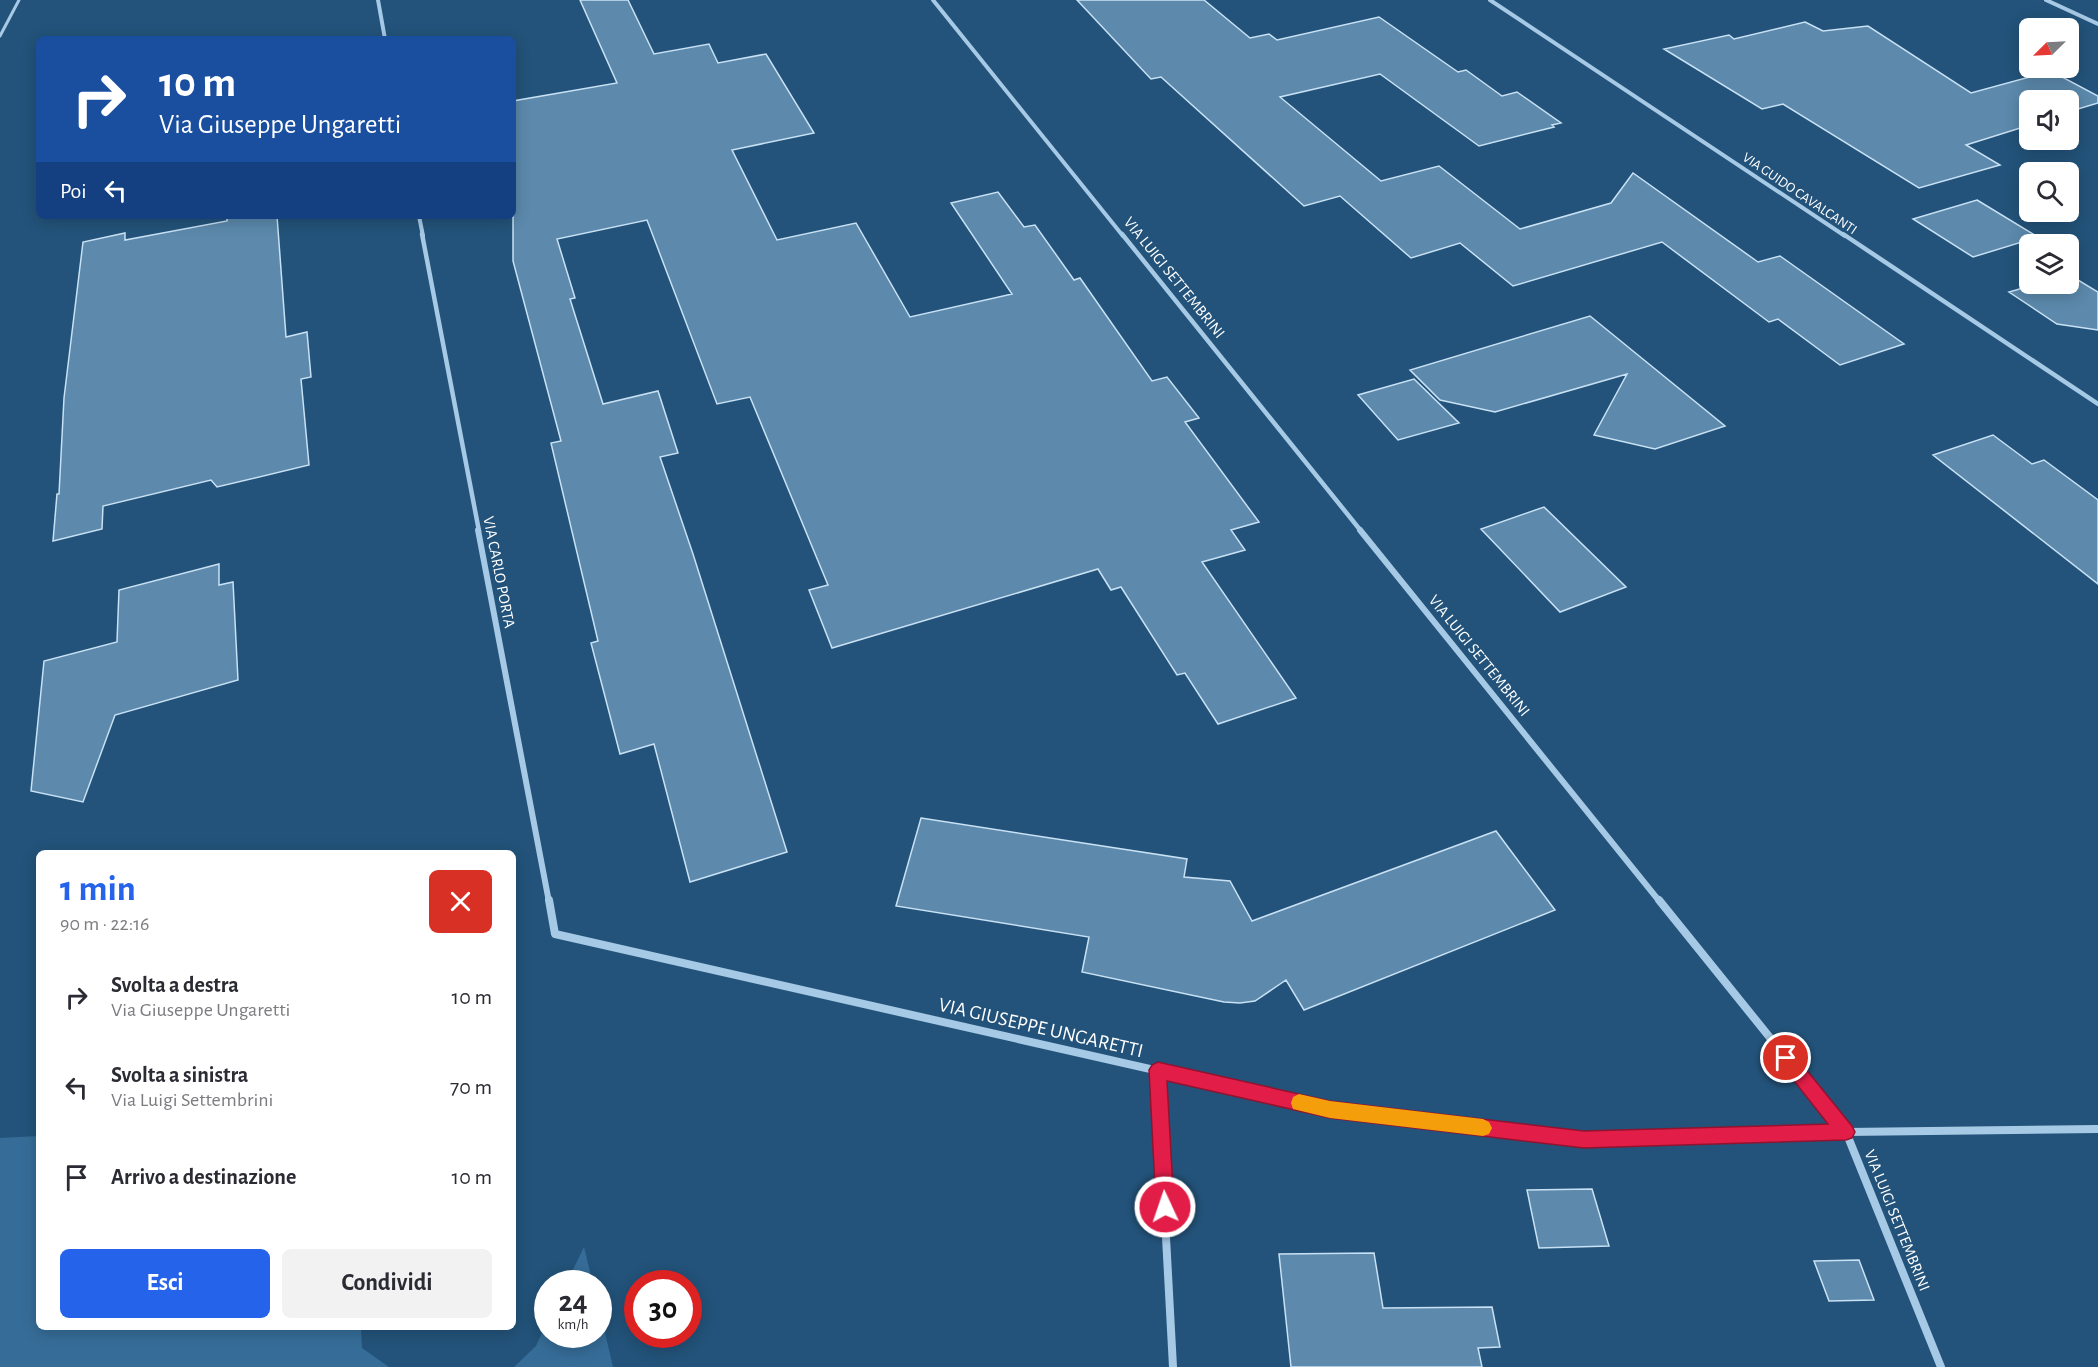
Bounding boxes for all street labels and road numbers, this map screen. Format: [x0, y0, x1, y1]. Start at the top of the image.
street label: VIA GUIDO CAVALCANTI [1740, 150, 1859, 237]
street label: VIA LUIGI SETTEMBRINI [1121, 214, 1228, 341]
street label: VIA CARLO PORTA [480, 515, 518, 629]
street label: VIA LUIGI SETTEMBRINI [1426, 592, 1533, 719]
street label: VIA GIUSEPPE UNGARETTI [937, 995, 1145, 1061]
street label: VIA LUIGI SETTEMBRINI [1861, 1148, 1933, 1293]

